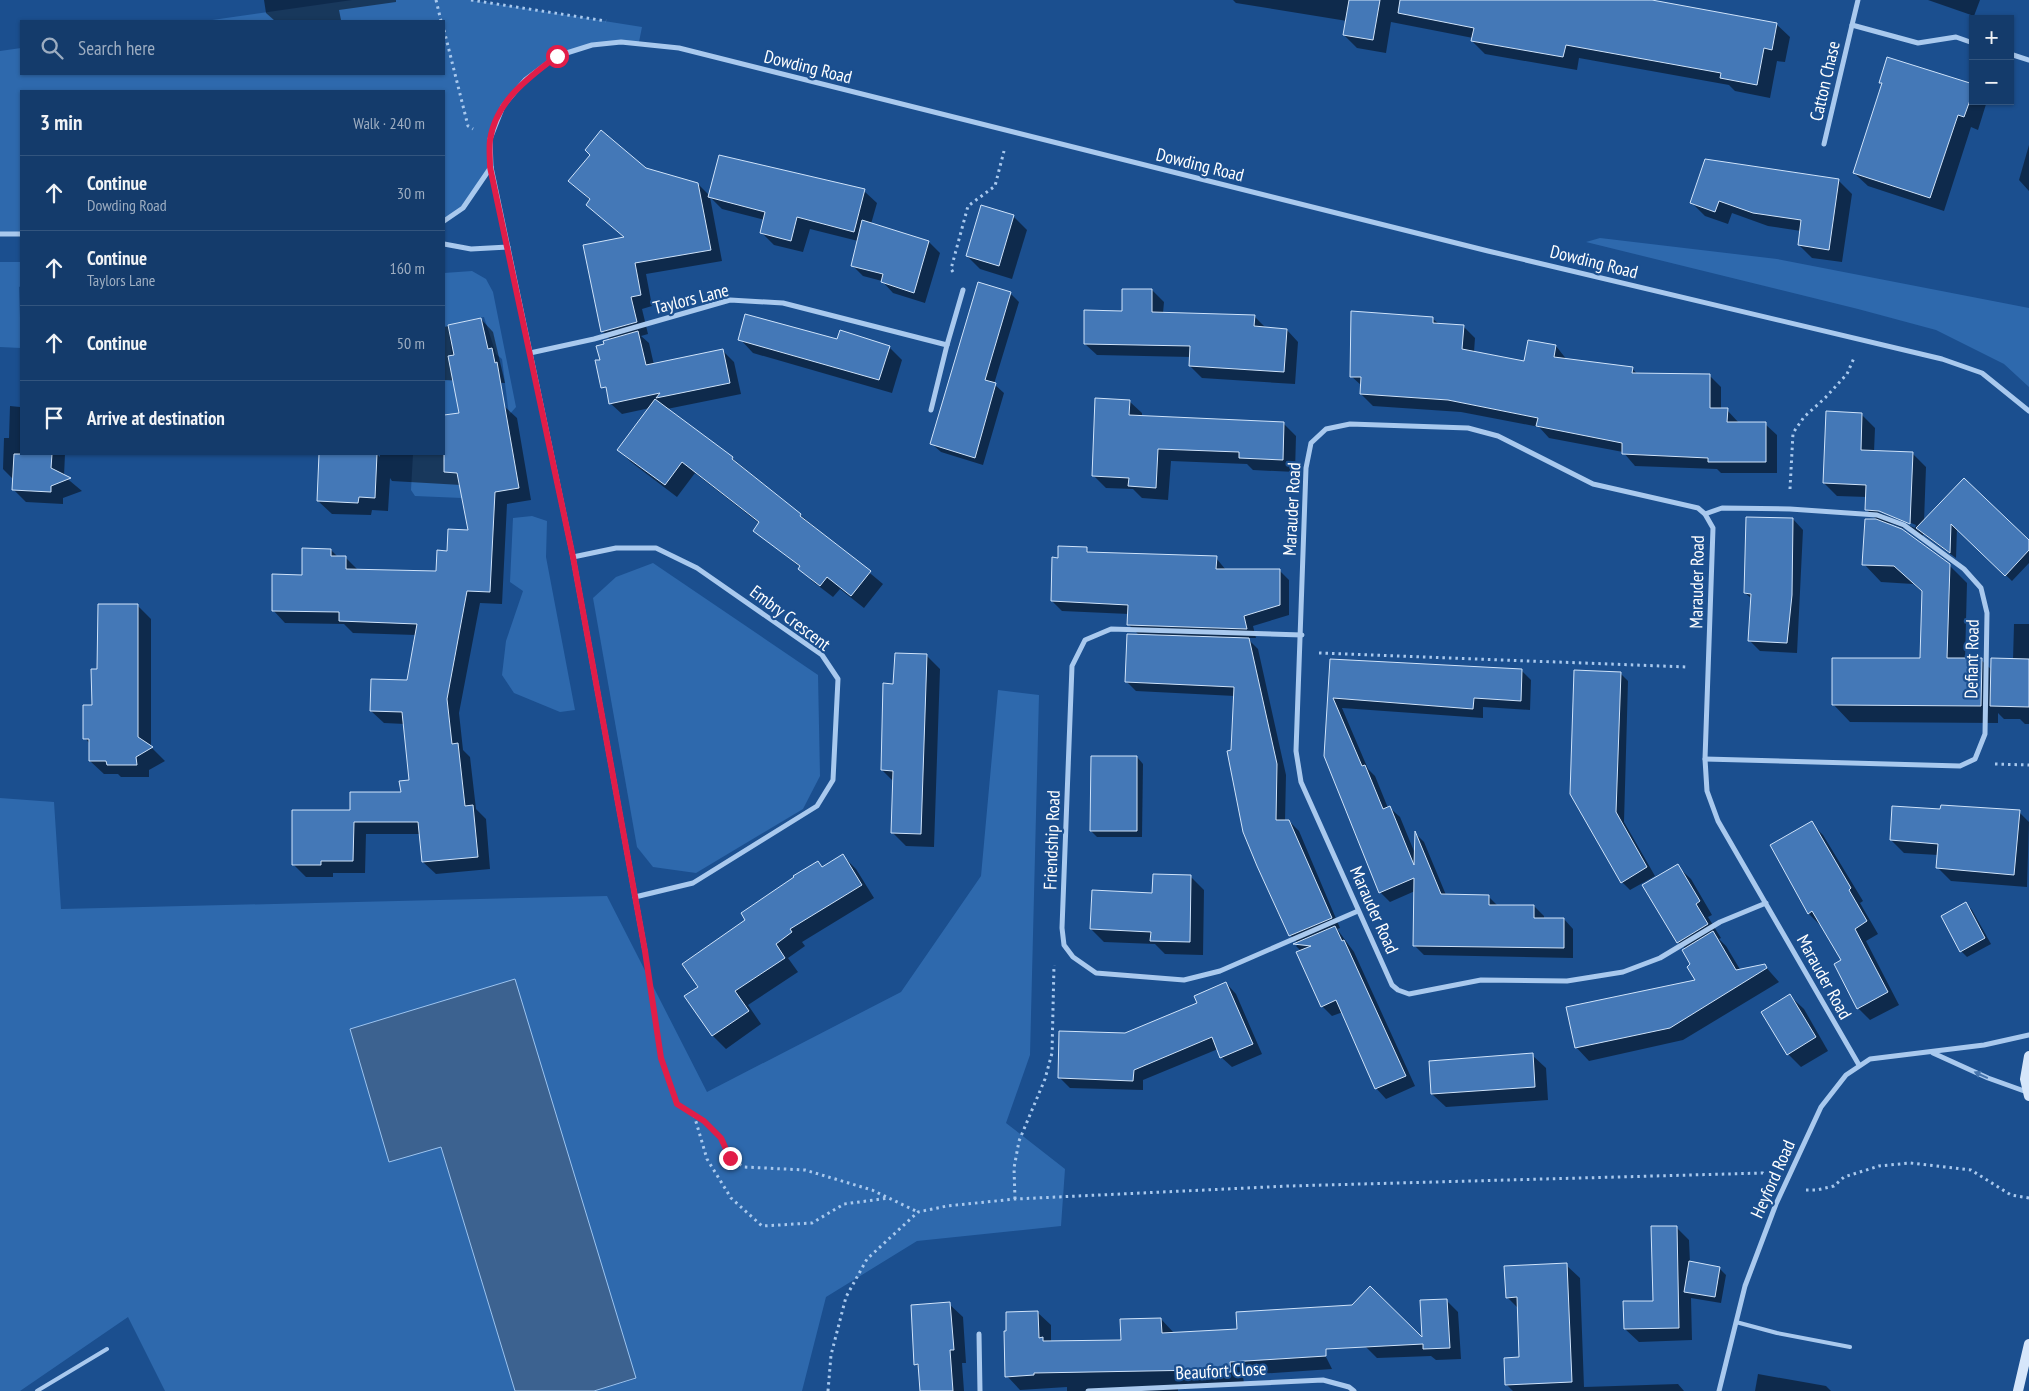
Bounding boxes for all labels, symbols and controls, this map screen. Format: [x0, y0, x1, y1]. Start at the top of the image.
map controls [1969, 15, 2014, 105]
button: + [1969, 15, 2014, 60]
search box [20, 20, 445, 75]
icon: search [38, 34, 66, 62]
text: Search here [78, 36, 155, 60]
street label: Catton Chase [1804, 39, 1845, 123]
route start [546, 45, 569, 68]
street label: Dowding Road [762, 45, 854, 89]
button: − [1969, 60, 2014, 105]
text: 3 min [40, 109, 82, 136]
text: Walk · 240 m [353, 113, 425, 133]
street label: Dowding Road [1154, 143, 1246, 187]
text: Continue [87, 171, 147, 195]
icon: ahead [40, 179, 68, 207]
text: 30 m [397, 183, 425, 203]
text: Dowding Road [87, 195, 167, 215]
street label: Dowding Road [1548, 240, 1640, 284]
text: Continue [87, 246, 147, 270]
icon: ahead [40, 254, 68, 282]
text: 160 m [390, 258, 425, 278]
text: Taylors Lane [87, 270, 155, 290]
street label: Taylors Lane [651, 278, 731, 319]
icon: ahead [40, 329, 68, 357]
text: Continue [87, 331, 147, 355]
text: 50 m [397, 333, 425, 353]
icon: arrive [40, 404, 68, 432]
text: Arrive at destination [87, 406, 225, 430]
street label: Marauder Road [1278, 462, 1305, 556]
street label: Marauder Road [1684, 535, 1709, 629]
street label: Embry Crescent [745, 580, 835, 655]
street label: Defiant Road [1959, 619, 1984, 699]
street label: Friendship Road [1038, 790, 1065, 890]
street label: Marauder Road [1345, 863, 1404, 957]
street label: Marauder Road [1792, 930, 1857, 1023]
one-way arrow [1974, 1071, 1988, 1079]
street label: Heyford Road [1745, 1136, 1800, 1221]
route end [719, 1147, 742, 1170]
street label: Beaufort Close [1175, 1357, 1267, 1384]

